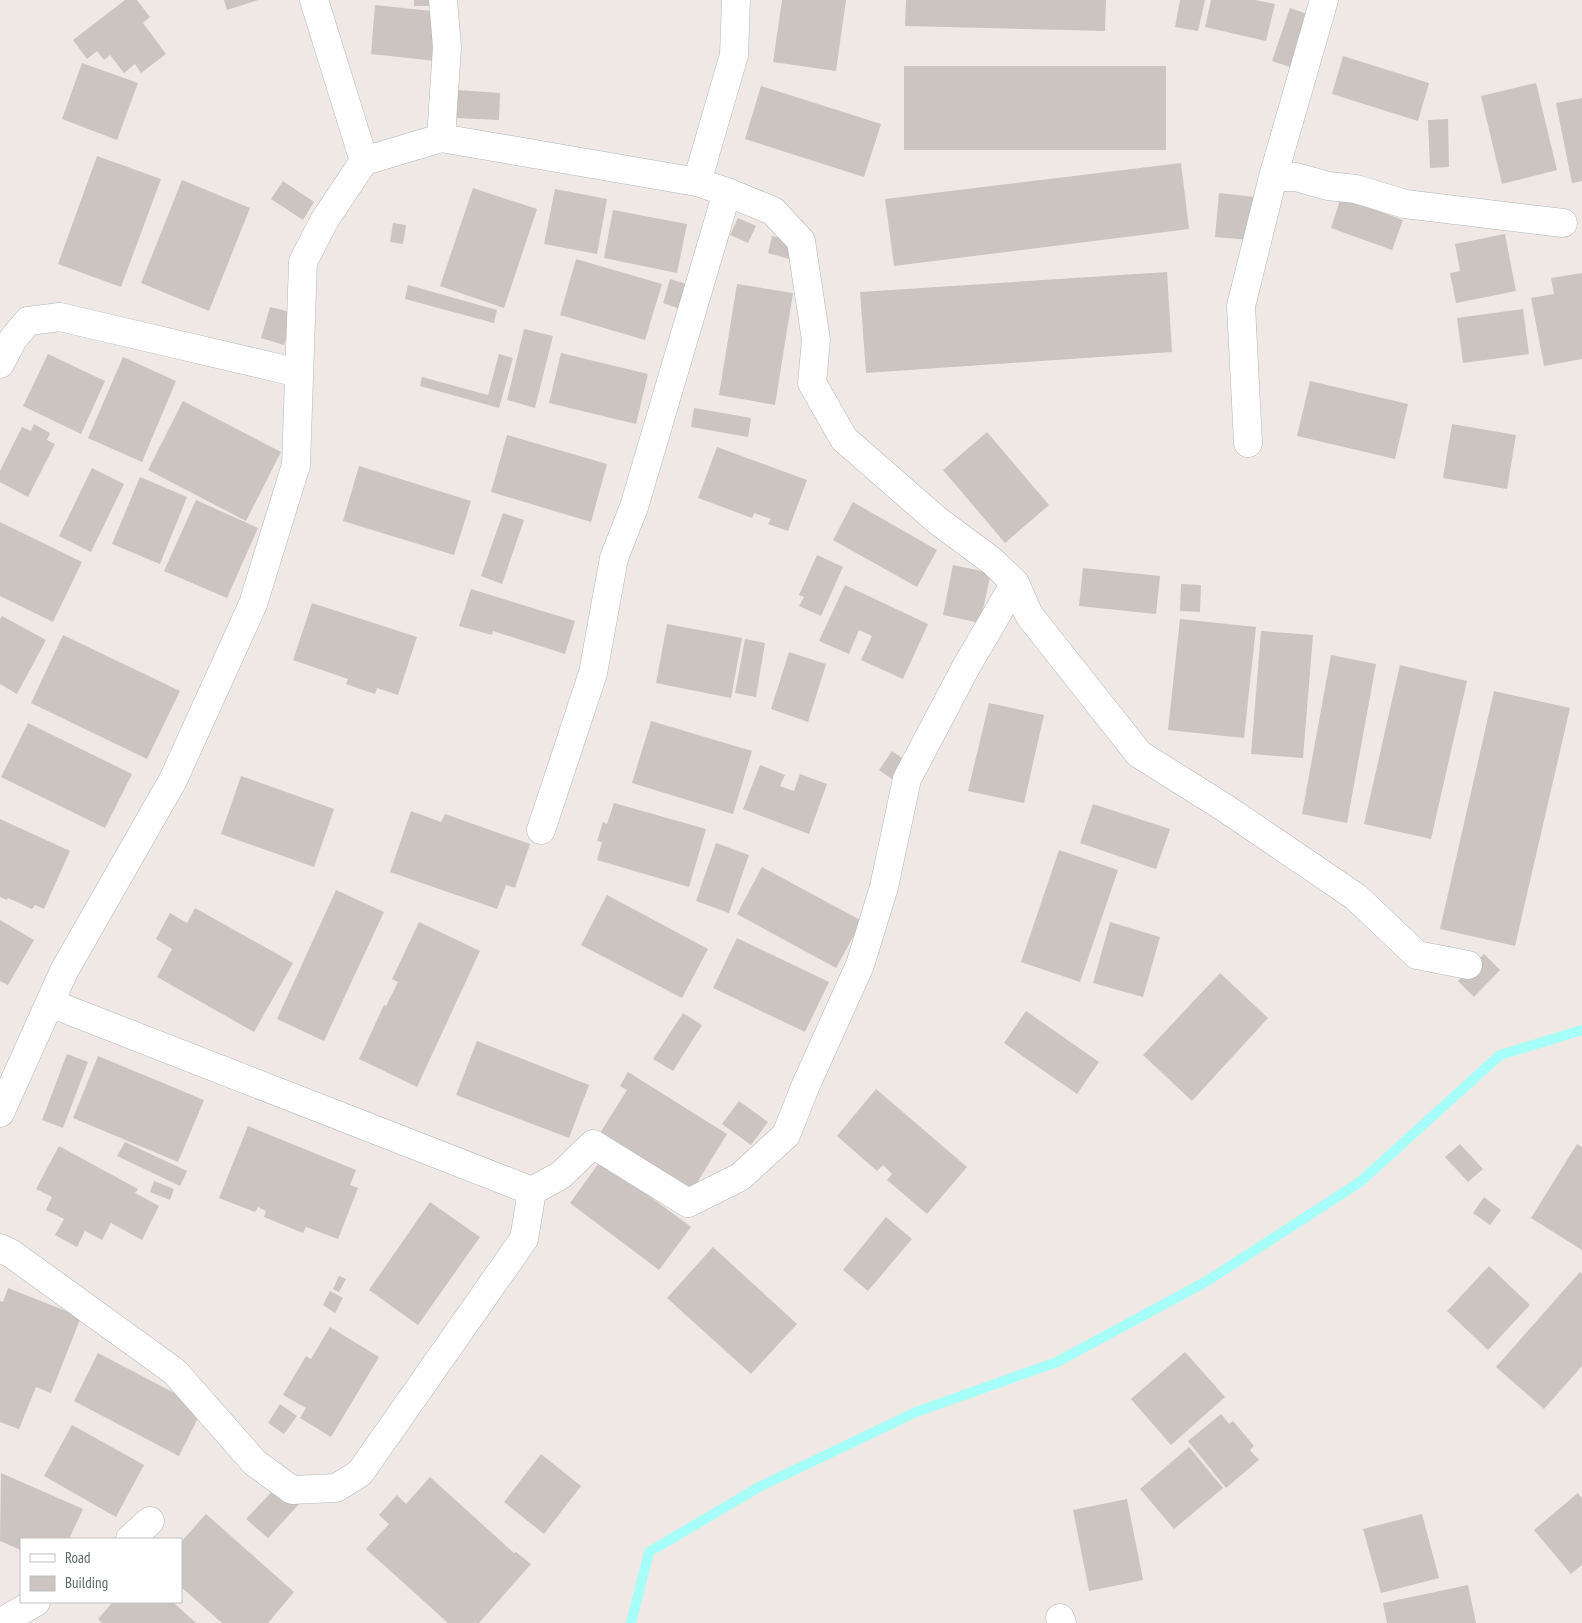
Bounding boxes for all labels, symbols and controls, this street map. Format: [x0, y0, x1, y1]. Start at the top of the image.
legend [20, 1538, 182, 1603]
text: Road [65, 1548, 91, 1567]
text: Building [65, 1573, 108, 1592]

